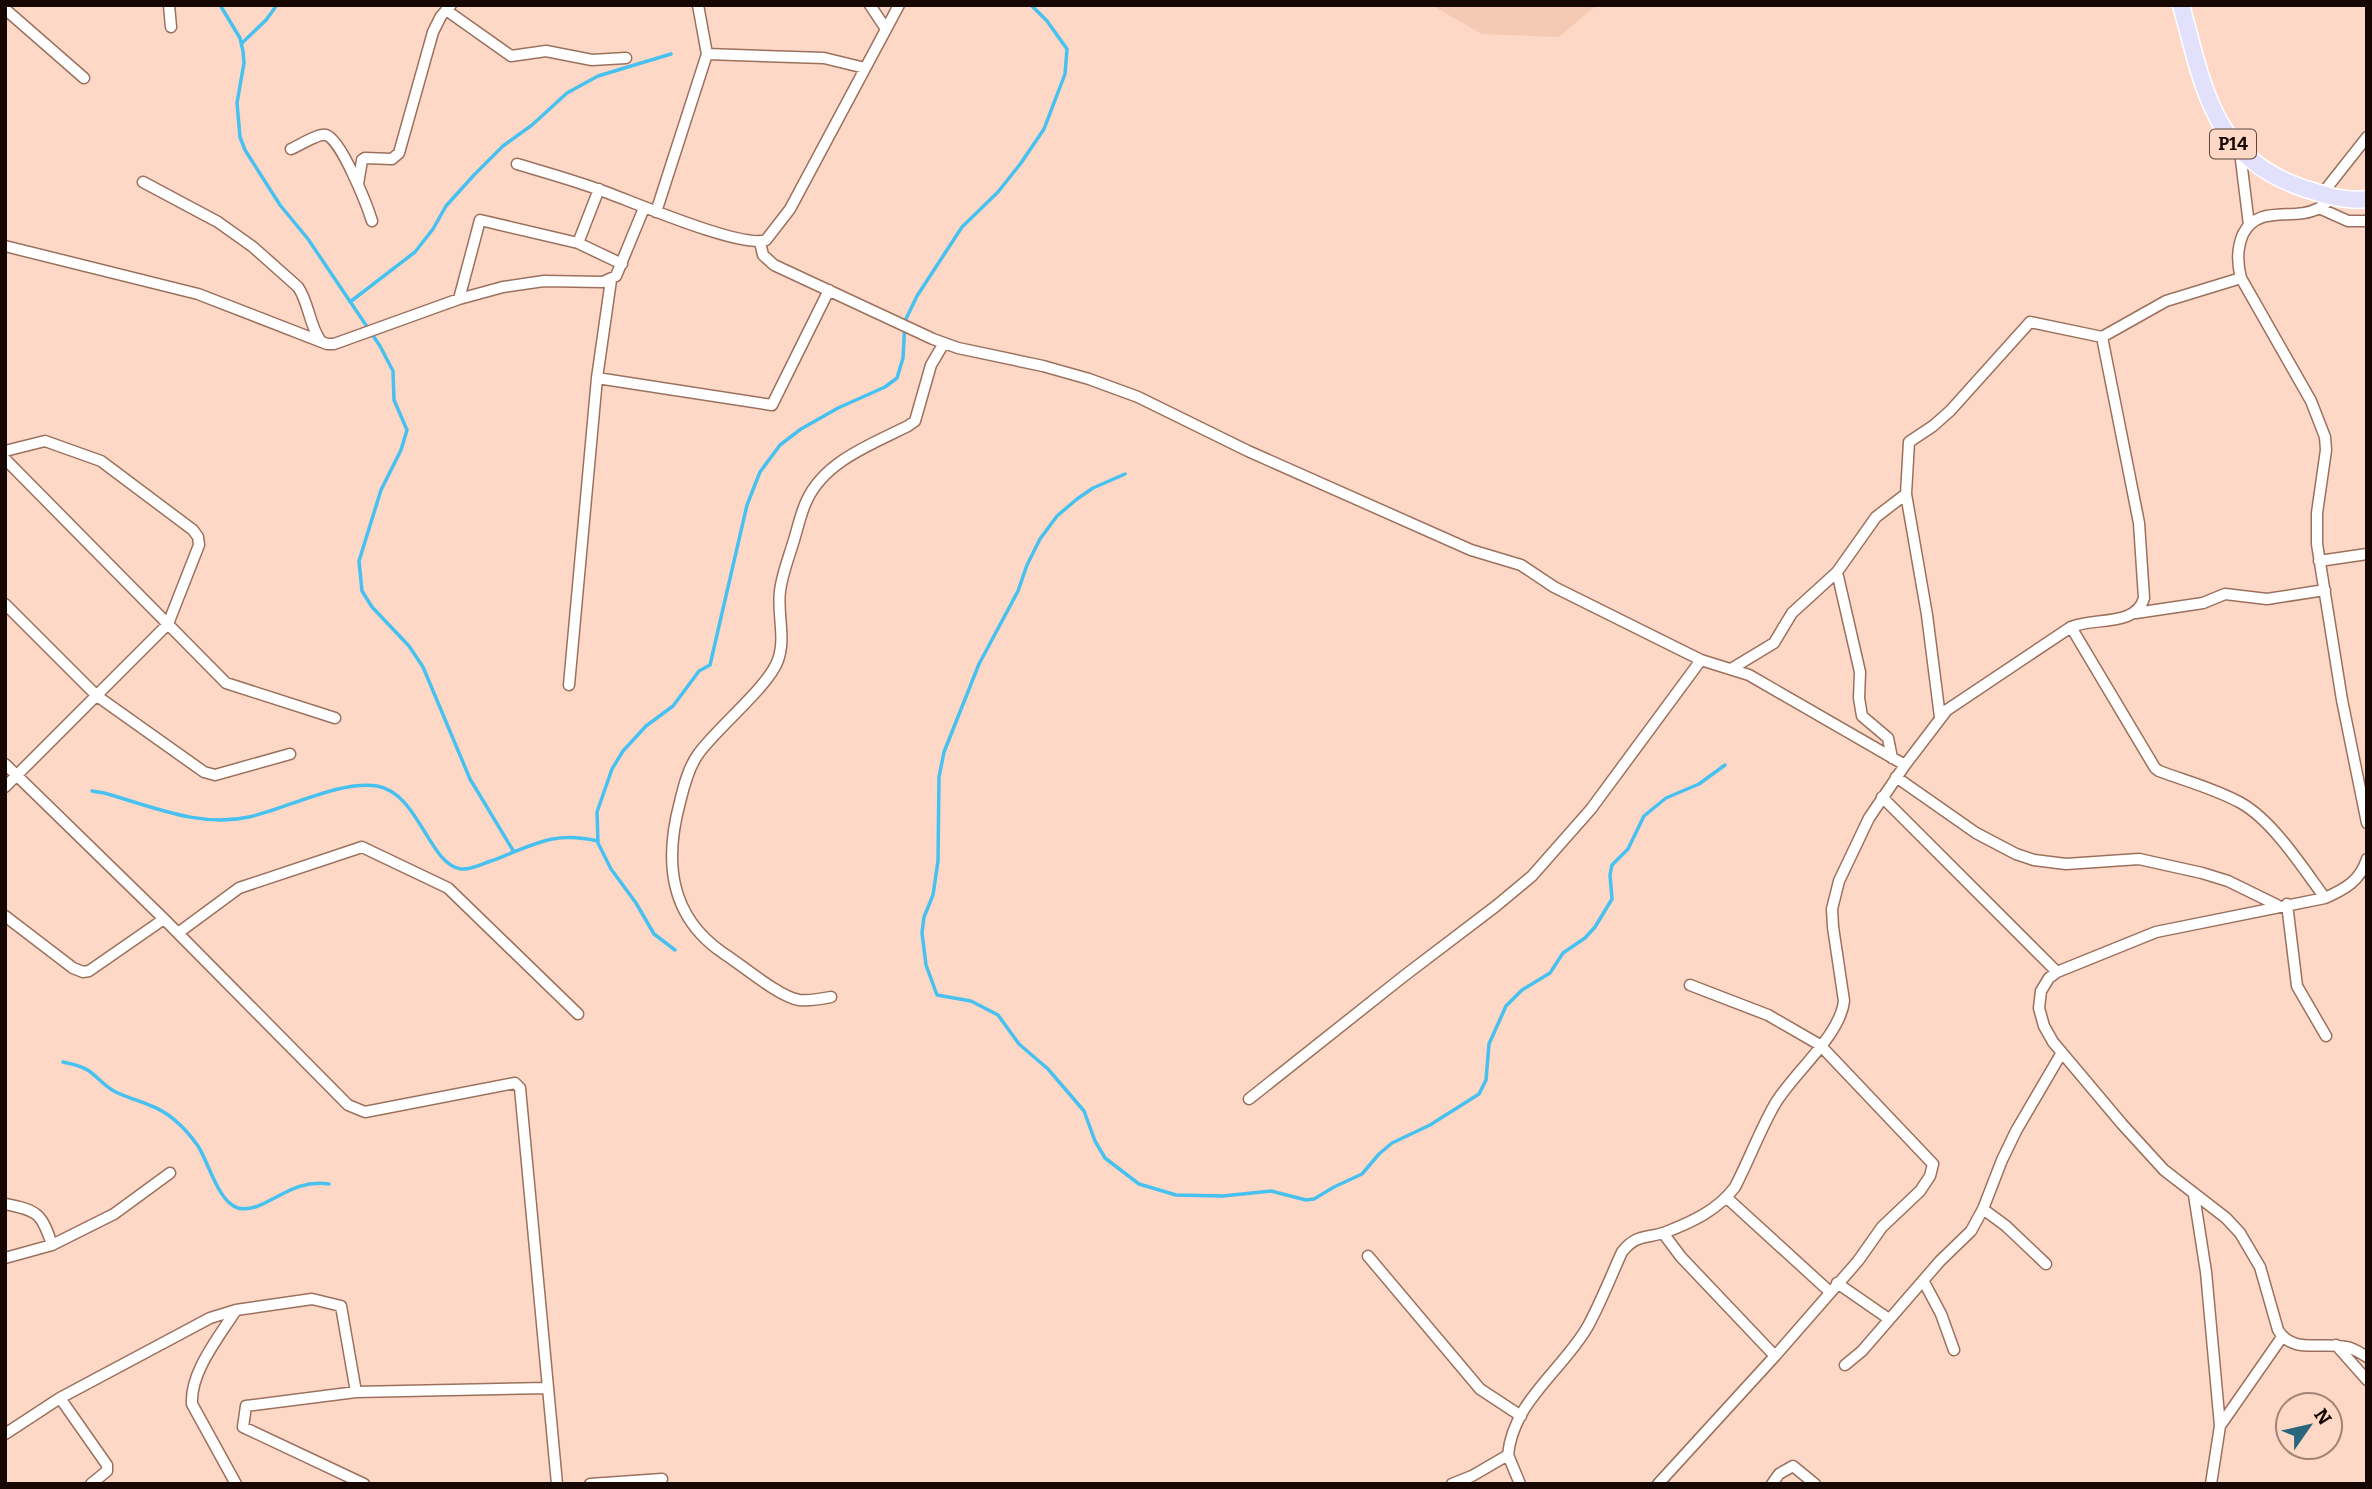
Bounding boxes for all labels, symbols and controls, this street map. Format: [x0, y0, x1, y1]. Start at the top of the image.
road number: P14 [2210, 130, 2256, 159]
north arrow [2274, 1391, 2344, 1461]
text: N [2309, 1404, 2336, 1430]

